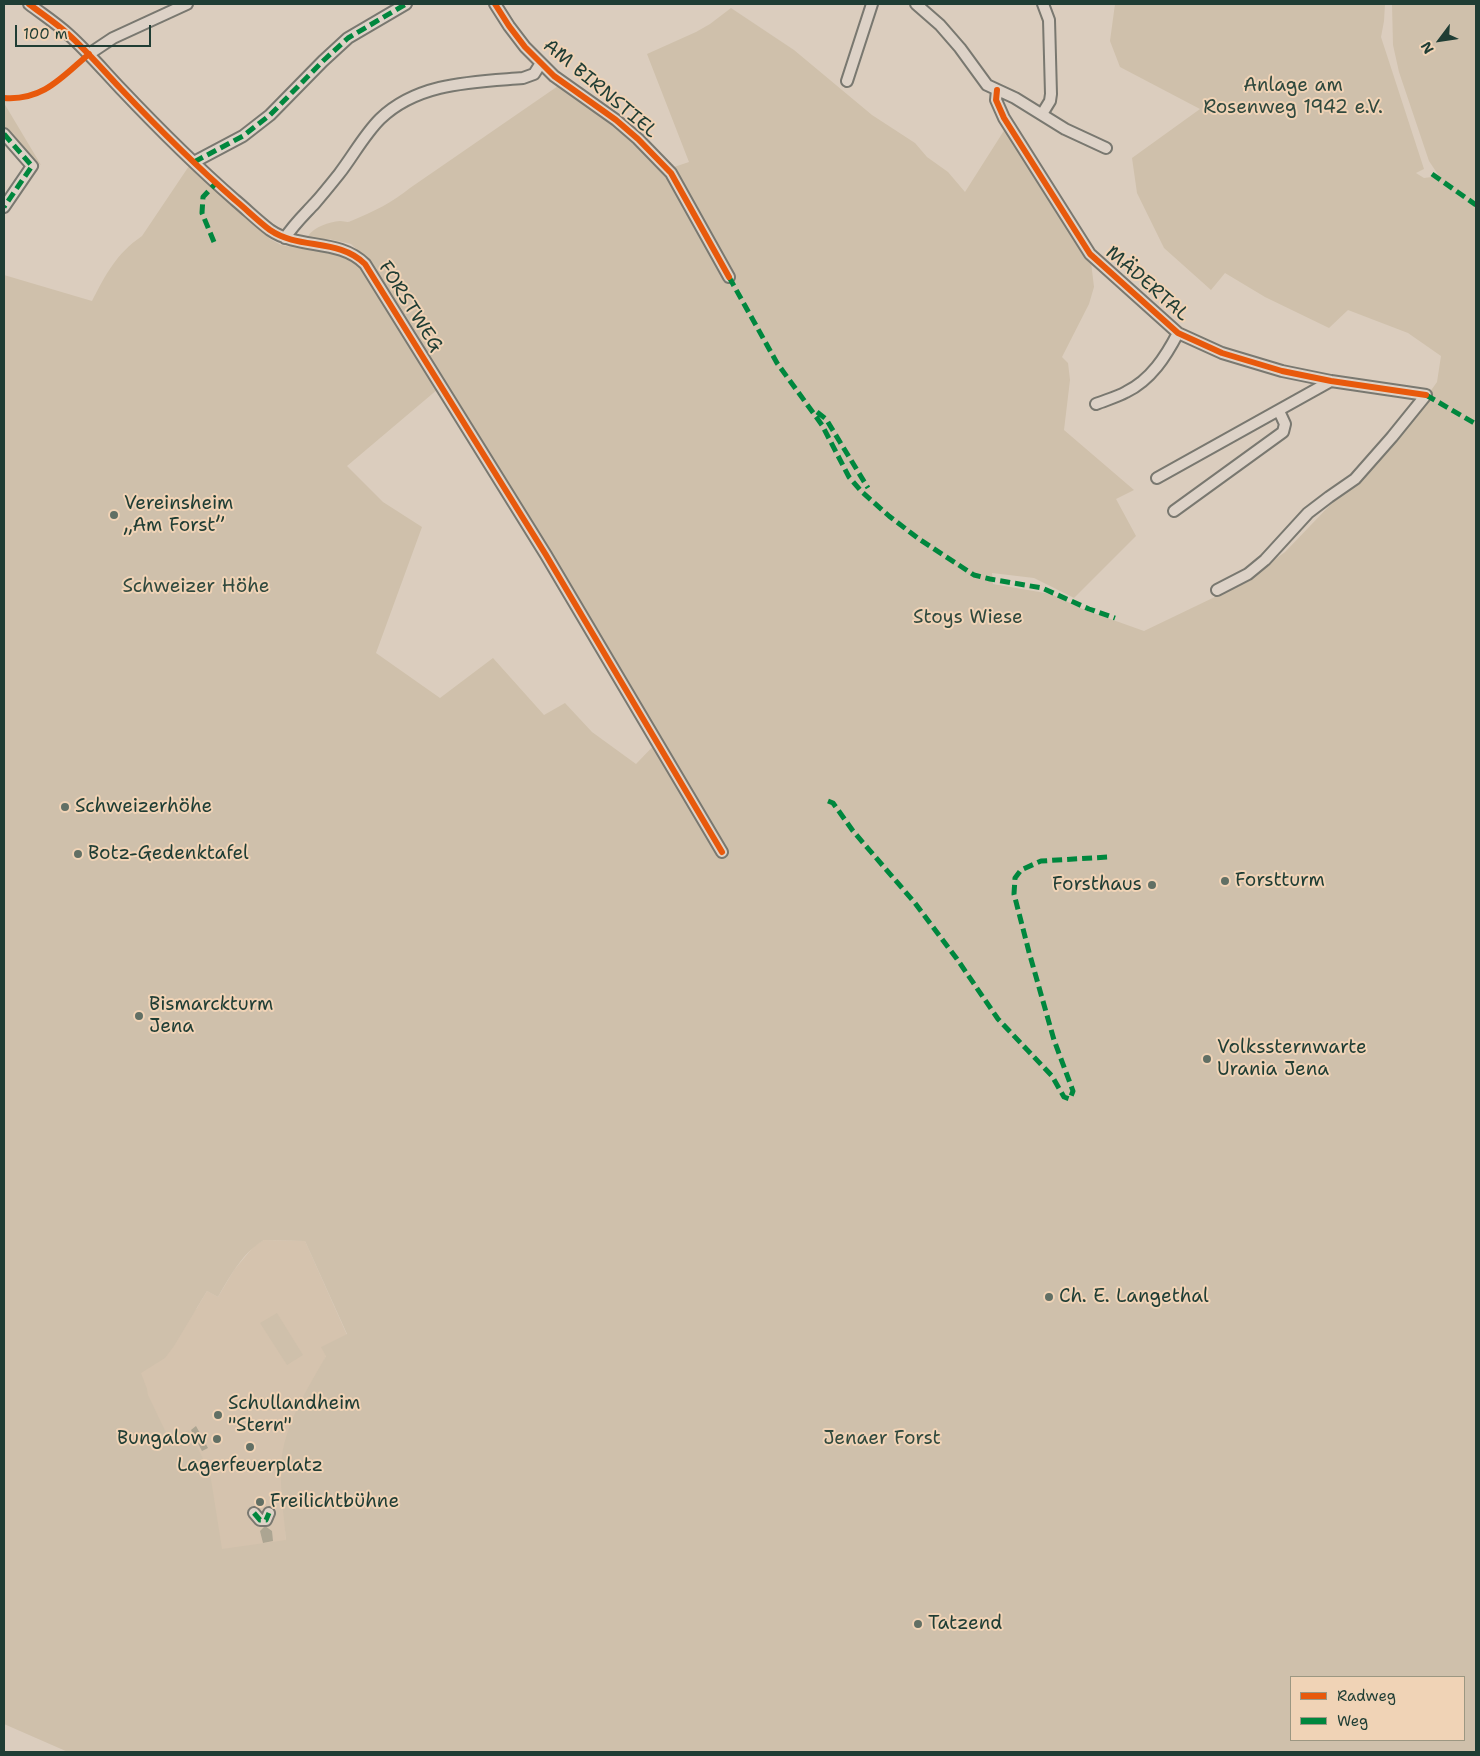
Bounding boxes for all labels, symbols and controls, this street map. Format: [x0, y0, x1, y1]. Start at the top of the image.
scale bar [18, 15, 154, 47]
north arrow [1415, 15, 1465, 65]
text: 100 m [23, 24, 68, 44]
street label: AM BIRNSTIEL [538, 35, 662, 143]
text: N [1417, 38, 1438, 57]
park label: Anlage am Rosenweg 1942 e.V. [1203, 75, 1383, 119]
street label: MÄDERTAL [1101, 242, 1193, 326]
street label: FORSTWEG [373, 257, 447, 357]
place label: Vereinsheim „Am Forst” [124, 493, 233, 537]
marker: Vereinsheim „Am Forst” [108, 509, 120, 521]
park label: Schweizer Höhe [123, 576, 269, 598]
park label: Stoys Wiese [913, 607, 1023, 629]
place label: Schweizerhöhe [75, 796, 212, 818]
marker: Schweizerhöhe [59, 801, 71, 813]
place label: Botz-Gedenktafel [88, 843, 249, 865]
marker: Botz-Gedenktafel [72, 848, 84, 860]
place label: Forstturm [1235, 870, 1325, 892]
place label: Forsthaus [1052, 874, 1142, 896]
marker: Forstturm [1219, 875, 1231, 887]
marker: Forsthaus [1146, 879, 1158, 891]
place label: Bismarckturm Jena [149, 994, 273, 1038]
marker: Bismarckturm Jena [133, 1010, 145, 1022]
place label: Volkssternwarte Urania Jena [1217, 1037, 1367, 1081]
marker: Volkssternwarte Urania Jena [1201, 1053, 1213, 1065]
place label: Ch. E. Langethal [1059, 1286, 1209, 1308]
marker: Ch. E. Langethal [1043, 1291, 1055, 1303]
place label: Schullandheim "Stern" [228, 1393, 360, 1437]
marker: Schullandheim "Stern" [212, 1409, 224, 1421]
place label: Bungalow [117, 1428, 207, 1450]
park label: Jenaer Forst [823, 1428, 941, 1450]
marker: Bungalow [211, 1433, 223, 1445]
marker: Lagerfeuerplatz [244, 1441, 256, 1453]
place label: Lagerfeuerplatz [177, 1455, 323, 1477]
place label: Freilichtbühne [270, 1491, 399, 1513]
marker: Freilichtbühne [254, 1496, 266, 1508]
place label: Tatzend [928, 1613, 1002, 1635]
marker: Tatzend [912, 1618, 924, 1630]
legend [1290, 1676, 1465, 1741]
text: Radweg [1337, 1686, 1396, 1706]
text: Weg [1337, 1711, 1368, 1731]

